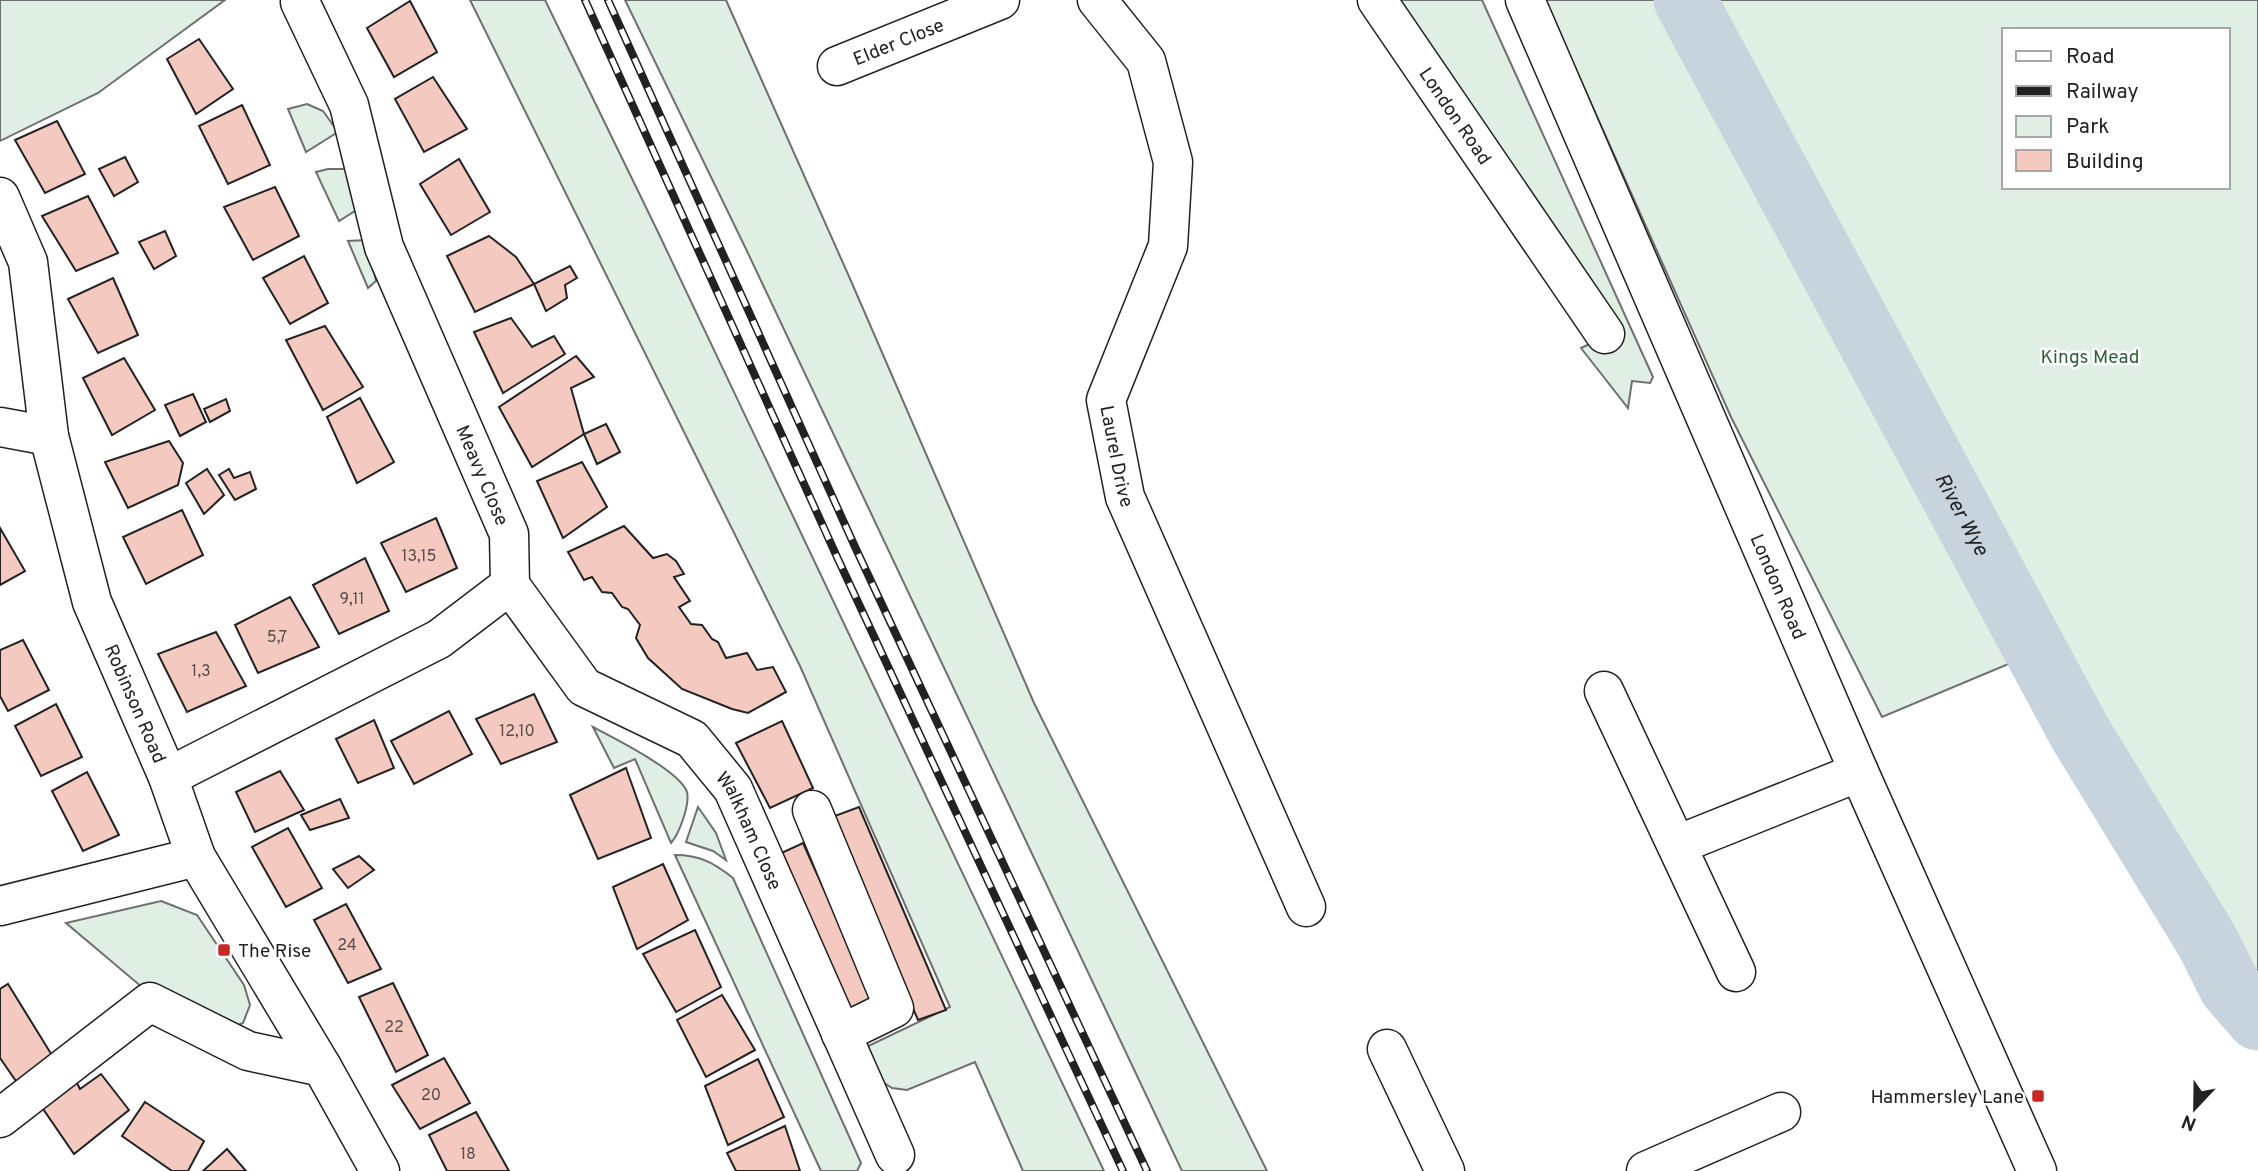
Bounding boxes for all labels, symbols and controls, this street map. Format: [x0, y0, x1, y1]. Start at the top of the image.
street label: Elder Close [850, 14, 948, 72]
legend [2002, 28, 2230, 189]
text: Road [2066, 44, 2115, 71]
street label: London Road [1413, 64, 1496, 170]
text: Railway [2066, 79, 2139, 106]
text: Park [2066, 114, 2109, 141]
text: Building [2066, 149, 2144, 176]
park label: Kings Mead [2041, 346, 2139, 370]
street label: Laurel Drive [1093, 403, 1138, 512]
street label: Meavy Close [449, 422, 513, 530]
water label: River Wye [1927, 469, 1995, 562]
street label: London Road [1744, 531, 1810, 644]
house number: 13,15 [401, 547, 437, 567]
house number: 9,11 [339, 590, 365, 610]
house number: 5,7 [267, 628, 287, 648]
street label: Robinson Road [98, 641, 171, 767]
house number: 1,3 [191, 662, 211, 682]
house number: 12,10 [499, 722, 535, 742]
street label: Walkham Close [710, 767, 786, 894]
house number: 24 [337, 936, 357, 956]
place label: The Rise [238, 940, 311, 964]
marker: The Rise [216, 942, 232, 958]
house number: 22 [384, 1018, 404, 1038]
north arrow [2160, 1073, 2230, 1143]
house number: 20 [421, 1086, 441, 1106]
place label: Hammersley Lane [1870, 1086, 2024, 1110]
marker: Hammersley Lane [2030, 1088, 2046, 1104]
text: N [2179, 1108, 2200, 1136]
house number: 18 [460, 1145, 476, 1165]

